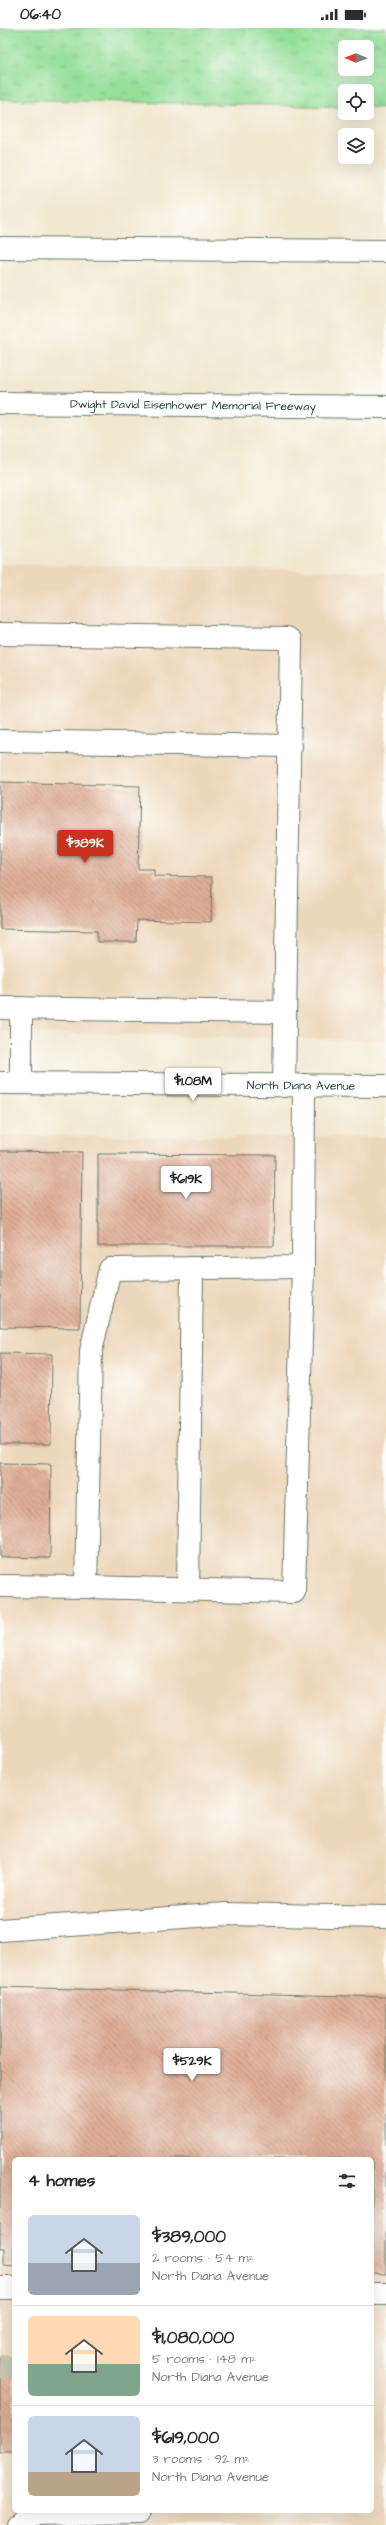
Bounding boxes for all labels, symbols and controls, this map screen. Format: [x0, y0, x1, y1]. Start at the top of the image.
text: 06:40 [20, 4, 61, 25]
north arrow [338, 40, 374, 76]
map controls [338, 40, 374, 164]
button: locate [338, 84, 374, 120]
button: layers [338, 128, 374, 164]
street label: Dwight David Eisenhower Memorial Freeway [70, 396, 316, 416]
pin: $389K [57, 830, 113, 864]
text: $389K [66, 834, 104, 852]
pin: $1.08M [160, 1068, 226, 1102]
text: $1.08M [174, 1072, 212, 1090]
street label: North Diana Avenue [247, 1077, 356, 1095]
pin: $619K [158, 1166, 214, 1200]
text: $619K [170, 1170, 202, 1188]
pin: $529K [164, 2048, 220, 2082]
text: $529K [172, 2052, 212, 2070]
text: 4 homes [28, 2169, 95, 2193]
icon: filters [336, 2170, 358, 2192]
text: $389,000 [152, 2225, 226, 2249]
icon: home [60, 2231, 108, 2279]
text: 2 rooms · 54 m² [152, 2249, 254, 2267]
text: North Diana Avenue [152, 2267, 269, 2285]
text: $1,080,000 [152, 2326, 234, 2350]
icon: home [60, 2332, 108, 2380]
text: 5 rooms · 148 m² [152, 2350, 256, 2368]
text: North Diana Avenue [152, 2368, 269, 2386]
text: $619,000 [152, 2426, 219, 2450]
icon: home [60, 2432, 108, 2480]
text: 3 rooms · 92 m² [152, 2450, 250, 2468]
text: North Diana Avenue [152, 2468, 269, 2486]

